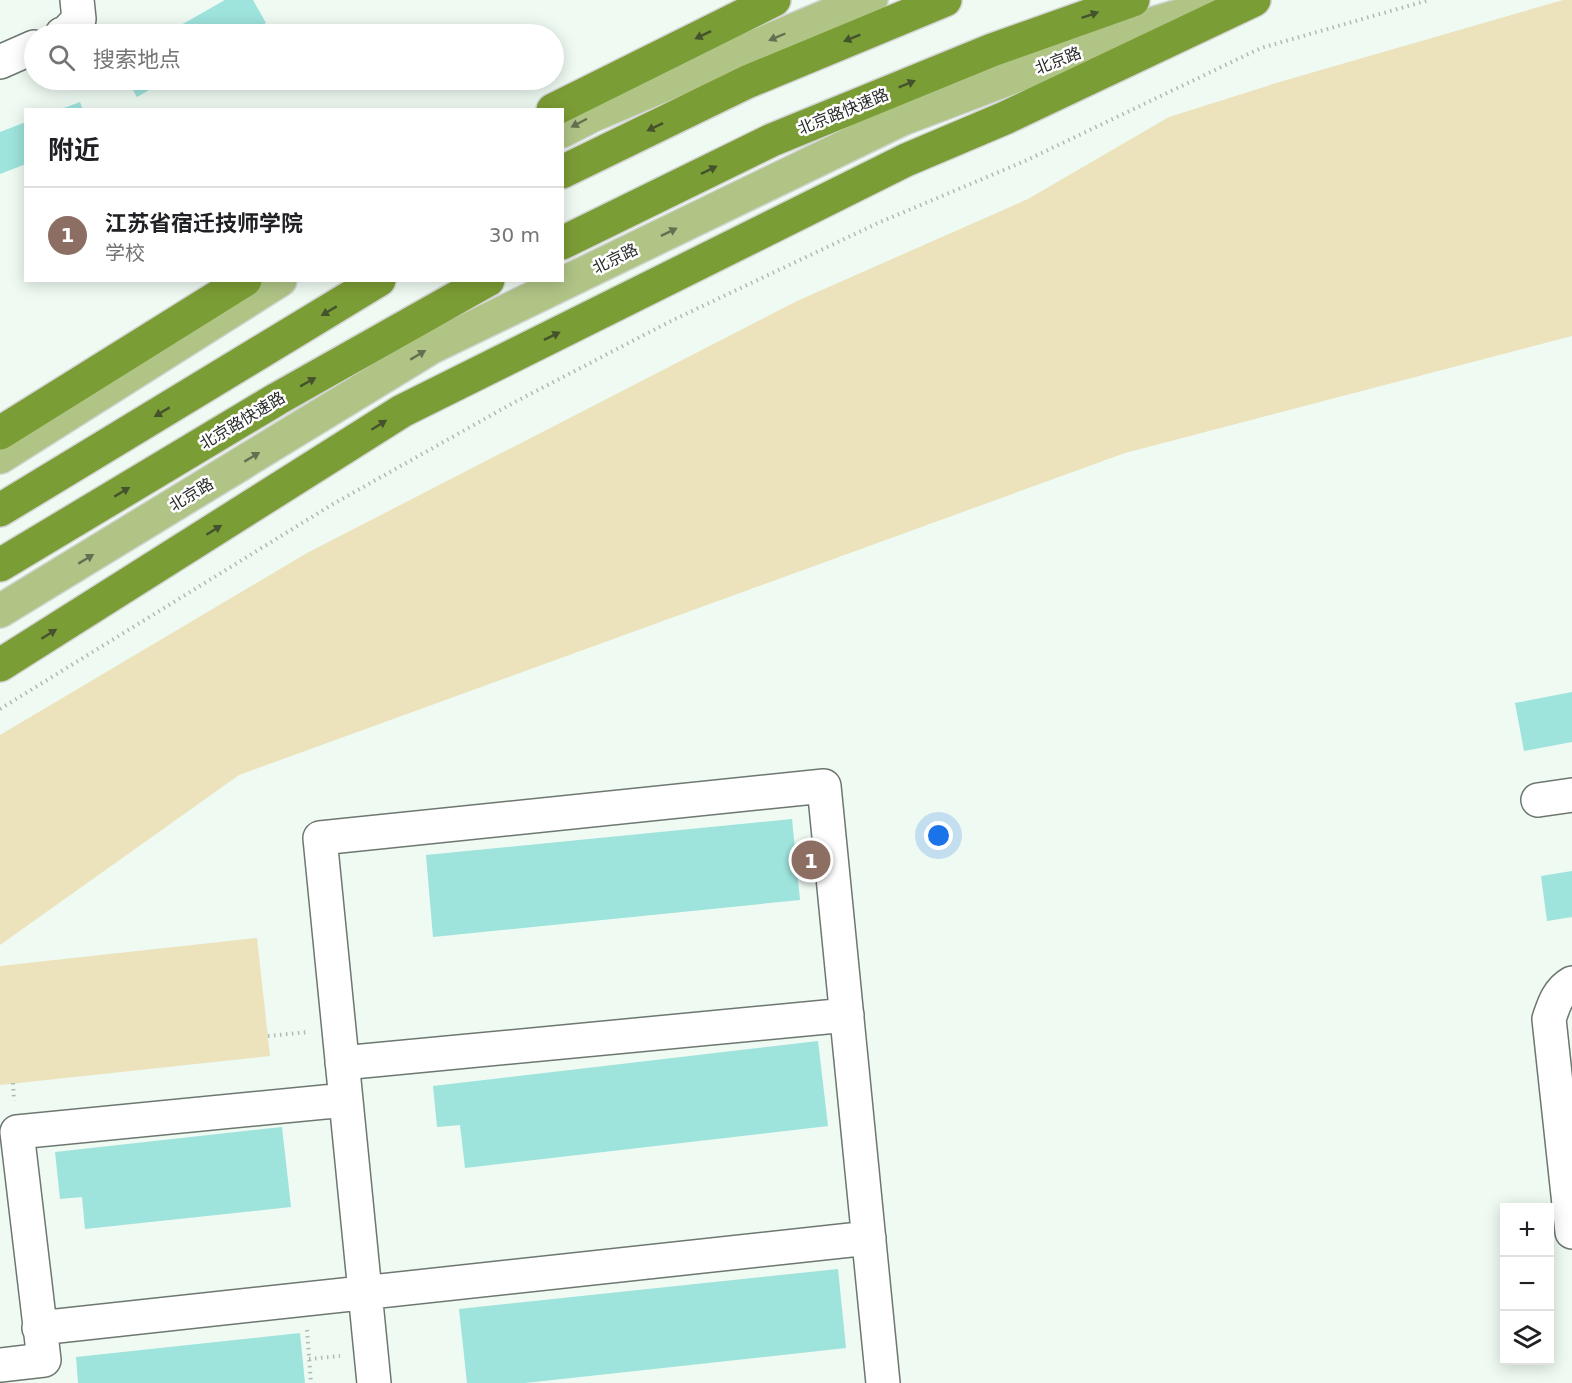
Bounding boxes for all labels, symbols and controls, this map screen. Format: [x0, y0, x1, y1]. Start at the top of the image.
one-way arrow [1081, 10, 1099, 20]
search box [24, 24, 564, 90]
one-way arrow [694, 31, 711, 40]
one-way arrow [768, 32, 786, 42]
one-way arrow [843, 34, 861, 43]
icon: search [45, 41, 78, 74]
street label: 北京路 [1032, 43, 1084, 78]
text: 搜索地点 [93, 47, 181, 72]
one-way arrow [898, 79, 916, 89]
street label: 北京路快速路 [795, 85, 891, 138]
one-way arrow [570, 117, 588, 127]
one-way arrow [646, 122, 663, 132]
text: 附近 [48, 135, 100, 165]
one-way arrow [701, 166, 718, 175]
text: 江苏省宿迁技师学院 [105, 211, 303, 236]
text: 1 [61, 223, 74, 247]
text: 30 m [489, 223, 540, 247]
one-way arrow [660, 228, 677, 237]
street label: 北京路 [589, 239, 641, 278]
text: 学校 [105, 241, 145, 265]
one-way arrow [321, 305, 337, 316]
one-way arrow [543, 331, 561, 341]
one-way arrow [410, 350, 427, 361]
one-way arrow [300, 376, 316, 387]
street label: 北京路快速路 [196, 388, 288, 453]
one-way arrow [154, 406, 170, 417]
one-way arrow [371, 420, 387, 431]
one-way arrow [244, 452, 260, 463]
street label: 北京路 [166, 474, 217, 515]
one-way arrow [114, 486, 130, 497]
one-way arrow [206, 524, 222, 535]
one-way arrow [78, 553, 94, 564]
one-way arrow [41, 628, 57, 640]
your location [924, 821, 953, 850]
pin: 1 [792, 838, 830, 882]
map controls [1500, 1203, 1554, 1365]
button: + [1500, 1203, 1554, 1257]
button: − [1500, 1257, 1554, 1311]
button: layers [1500, 1311, 1554, 1365]

